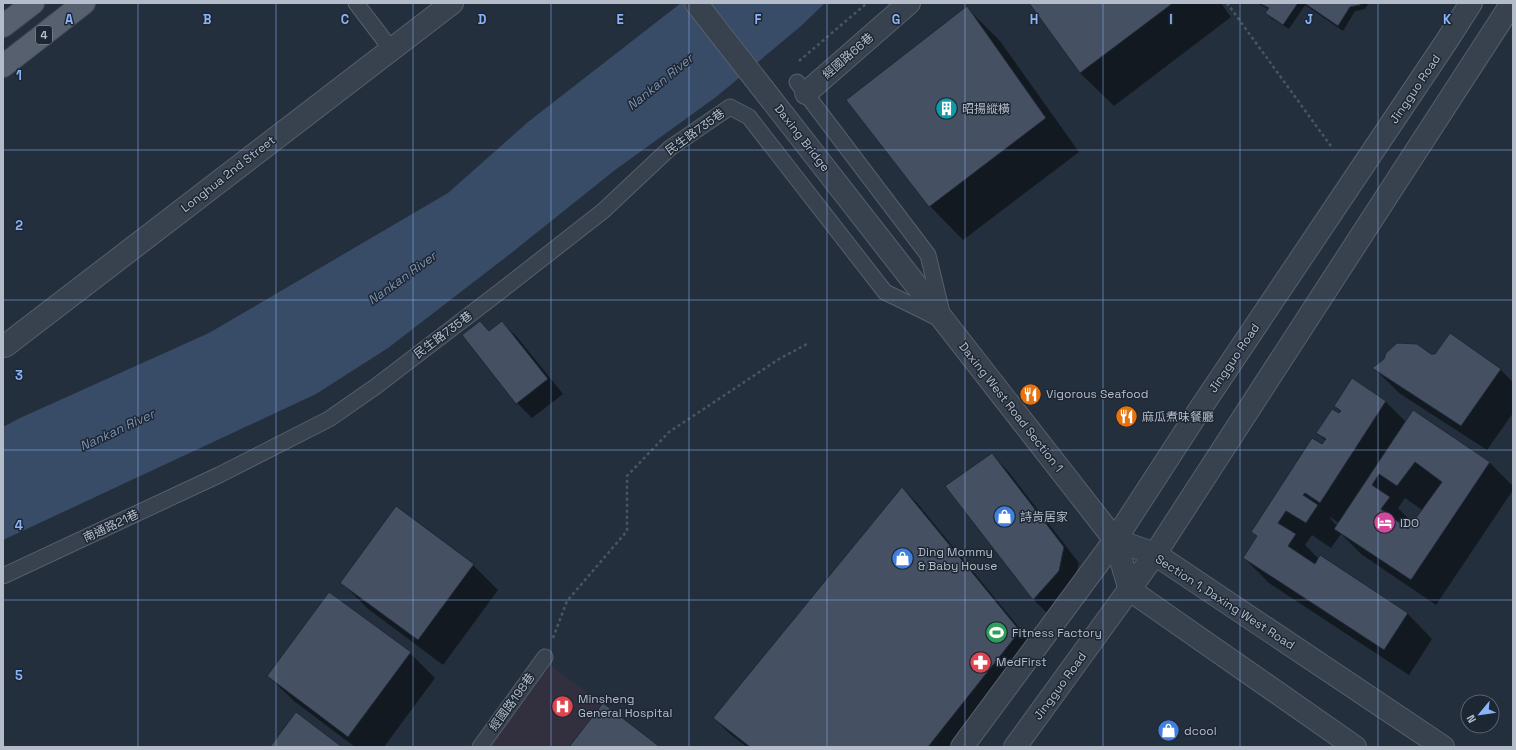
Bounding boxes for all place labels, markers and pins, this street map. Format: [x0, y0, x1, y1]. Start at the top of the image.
building icon: 昭揚縱橫 [933, 96, 959, 122]
place label: 昭揚縱橫 [962, 101, 1010, 117]
restaurant icon: Vigorous Seafood [1018, 381, 1044, 407]
place label: Vigorous Seafood [1046, 386, 1149, 402]
restaurant icon: 麻瓜煮味餐廳 [1113, 404, 1139, 430]
place label: 麻瓜煮味餐廳 [1142, 409, 1214, 425]
shop icon: 詩肯居家 [992, 504, 1018, 530]
place label: 詩肯居家 [1020, 509, 1068, 525]
hotel icon: IDO [1372, 510, 1398, 536]
place label: IDO [1400, 515, 1419, 531]
place label: Ding Mommy & Baby House [918, 544, 997, 574]
shop icon: Ding Mommy & Baby House [889, 546, 915, 572]
sports icon: Fitness Factory [984, 620, 1010, 646]
place label: Fitness Factory [1012, 625, 1102, 641]
pharmacy icon: MedFirst [967, 649, 993, 675]
place label: MedFirst [996, 654, 1047, 670]
place label: Minsheng General Hospital [578, 691, 672, 721]
hospital icon: Minsheng General Hospital [550, 693, 576, 719]
shop icon: dcool [1156, 718, 1182, 744]
place label: dcool [1184, 723, 1217, 739]

